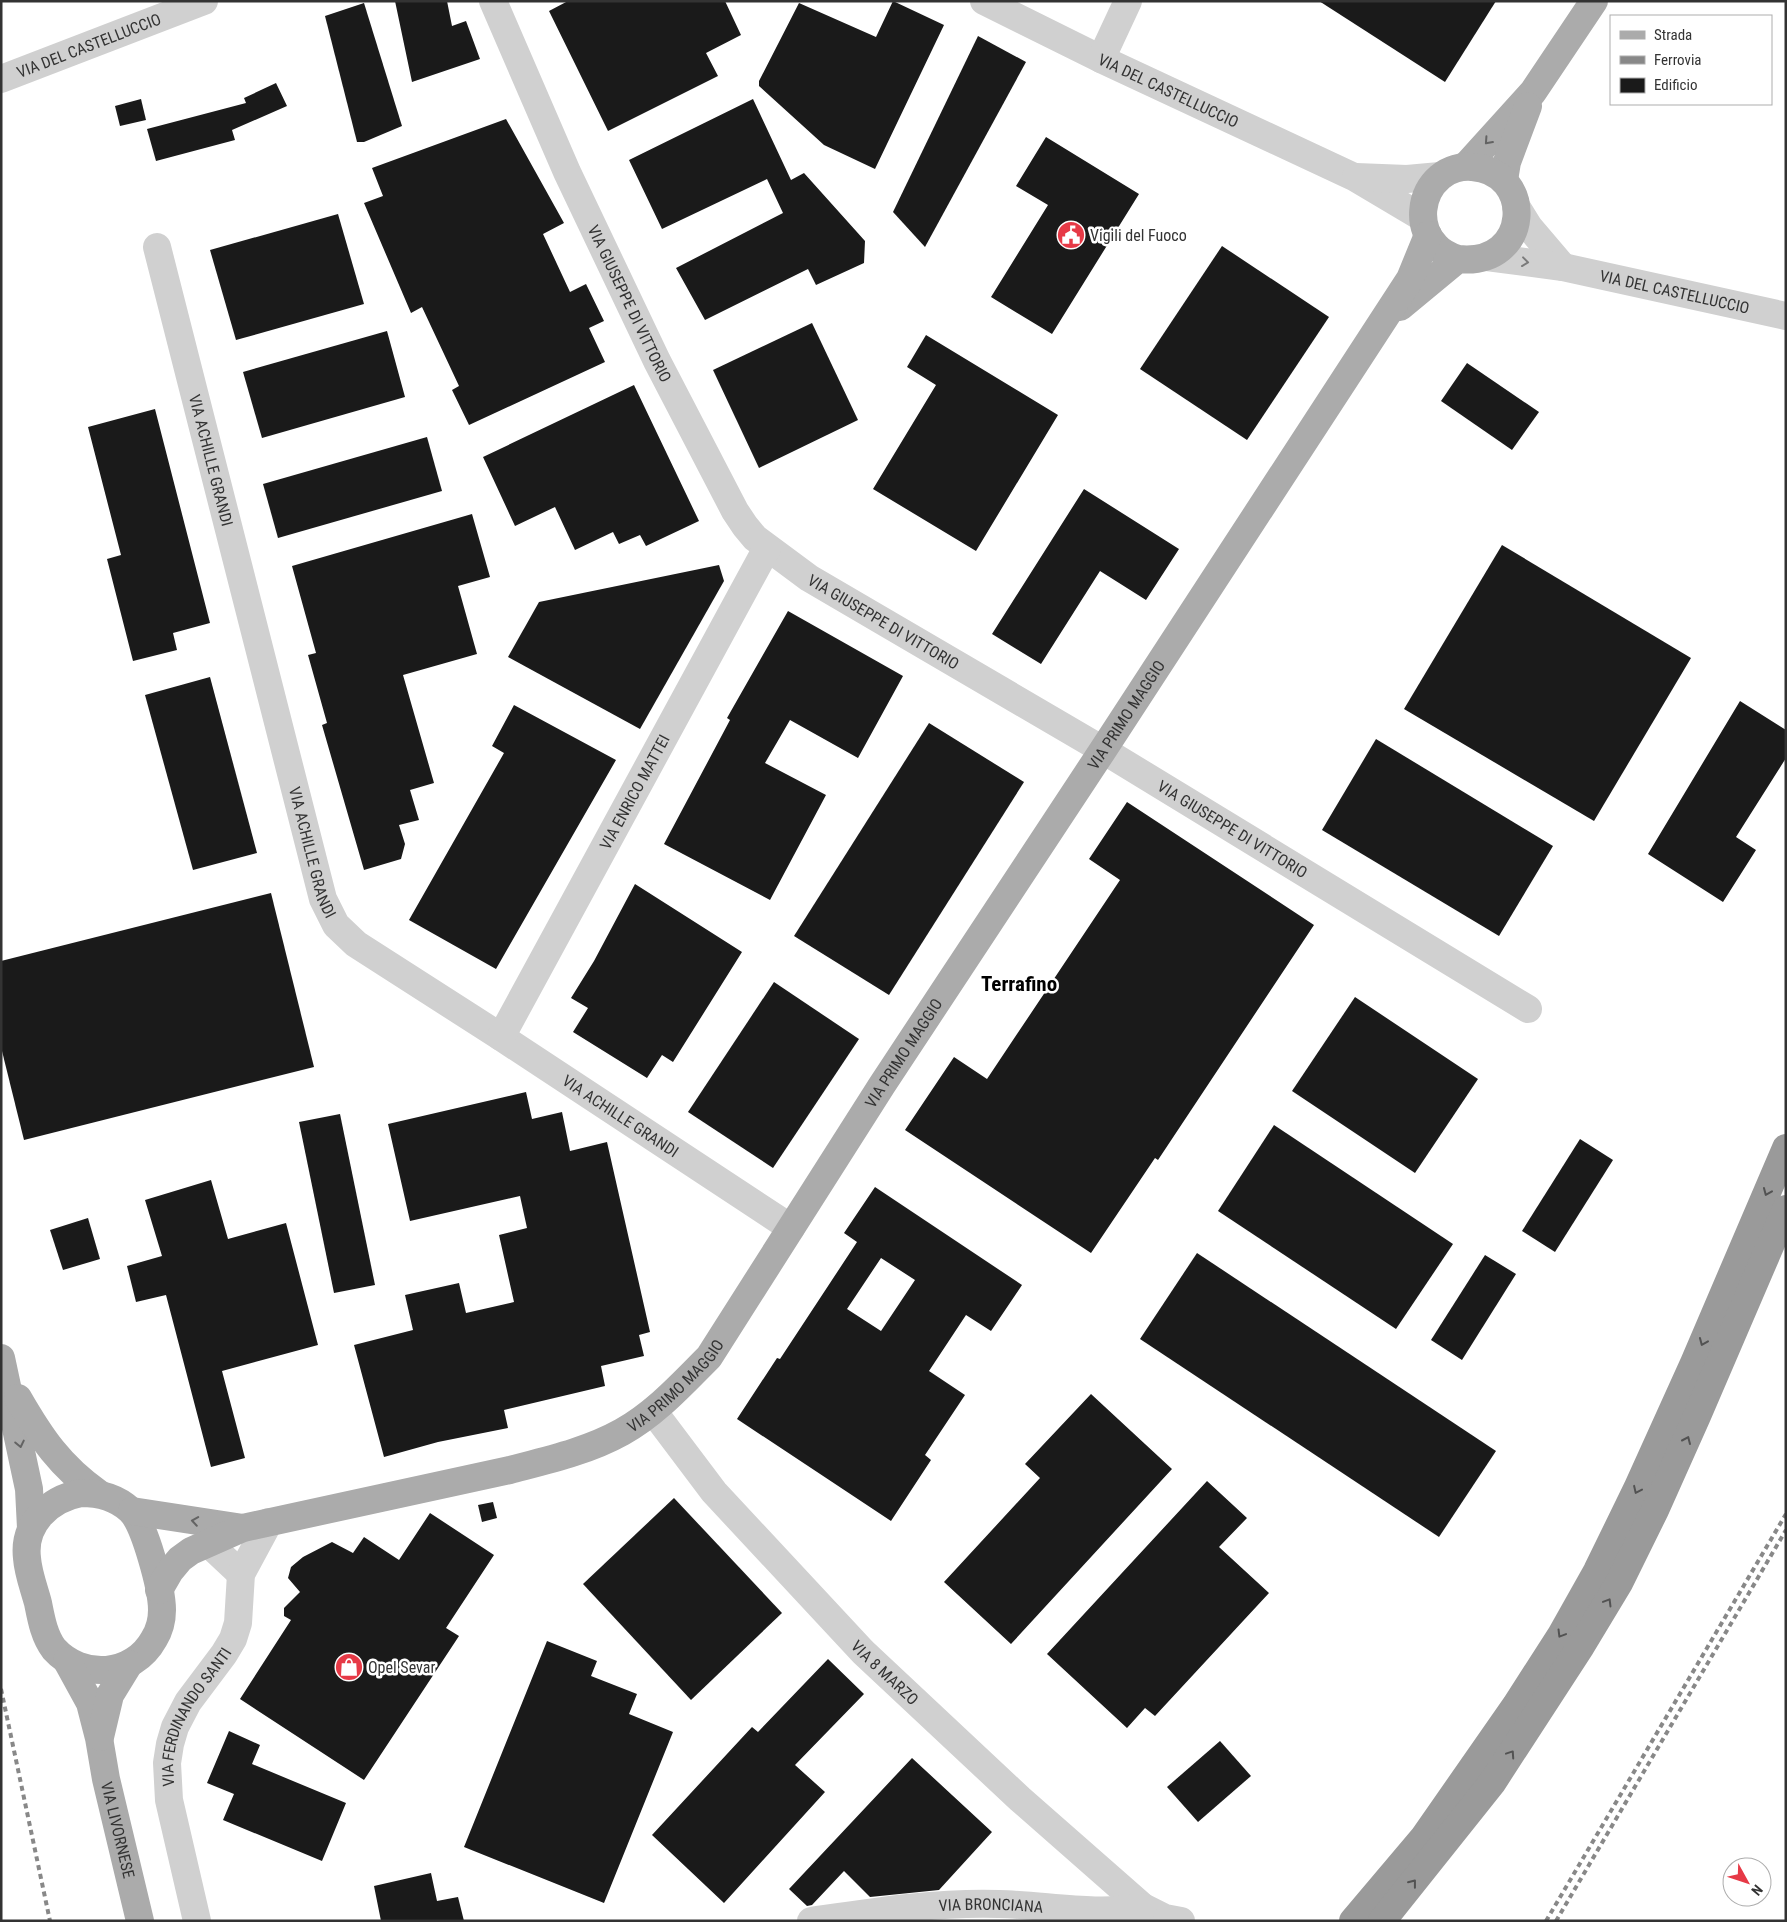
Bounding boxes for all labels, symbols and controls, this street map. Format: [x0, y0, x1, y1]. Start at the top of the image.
street label: VIA DEL CASTELLUCCIO [14, 9, 164, 82]
legend [1610, 15, 1772, 105]
text: Strada [1654, 26, 1692, 44]
street label: VIA DEL CASTELLUCCIO [1095, 50, 1242, 132]
text: Ferrovia [1654, 51, 1702, 69]
text: Edificio [1654, 76, 1697, 94]
one-way arrow [1485, 135, 1494, 144]
public building icon: Vigili del Fuoco [1056, 220, 1086, 250]
street label: VIA GIUSEPPE DI VITTORIO [584, 222, 675, 385]
place label: Vigili del Fuoco [1090, 226, 1187, 245]
one-way arrow [1521, 256, 1529, 267]
street label: VIA DEL CASTELLUCCIO [1598, 266, 1751, 318]
street label: VIA ACHILLE GRANDI [185, 392, 237, 528]
street label: VIA GIUSEPPE DI VITTORIO [804, 570, 962, 674]
street label: VIA PRIMO MAGGIO [1084, 657, 1169, 773]
street label: VIA ENRICO MATTEI [596, 731, 674, 853]
street label: VIA GIUSEPPE DI VITTORIO [1154, 777, 1311, 882]
street label: VIA ACHILLE GRANDI [285, 785, 340, 921]
district label: Terrafino [981, 972, 1057, 996]
street label: VIA PRIMO MAGGIO [861, 995, 946, 1111]
street label: VIA ACHILLE GRANDI [559, 1071, 682, 1161]
one-way arrow [1762, 1187, 1773, 1196]
street label: VIA PRIMO MAGGIO [624, 1336, 728, 1436]
one-way arrow [1699, 1337, 1709, 1346]
one-way arrow [1680, 1436, 1691, 1445]
one-way arrow [14, 1439, 25, 1448]
one-way arrow [1632, 1485, 1643, 1494]
one-way arrow [191, 1516, 199, 1527]
one-way arrow [1601, 1598, 1611, 1607]
one-way arrow [1558, 1628, 1568, 1637]
street label: VIA 8 MARZO [847, 1637, 922, 1709]
street label: VIA FERDINANDO SANTI [158, 1644, 236, 1787]
shop icon: Opel Sevar [334, 1652, 364, 1682]
place label: Opel Sevar [368, 1658, 435, 1677]
one-way arrow [1505, 1750, 1515, 1759]
street label: VIA LIVORNESE [97, 1780, 138, 1880]
north arrow [1722, 1857, 1772, 1907]
one-way arrow [1407, 1879, 1416, 1888]
text: N [1748, 1882, 1766, 1899]
street label: VIA BRONCIANA [938, 1895, 1044, 1917]

